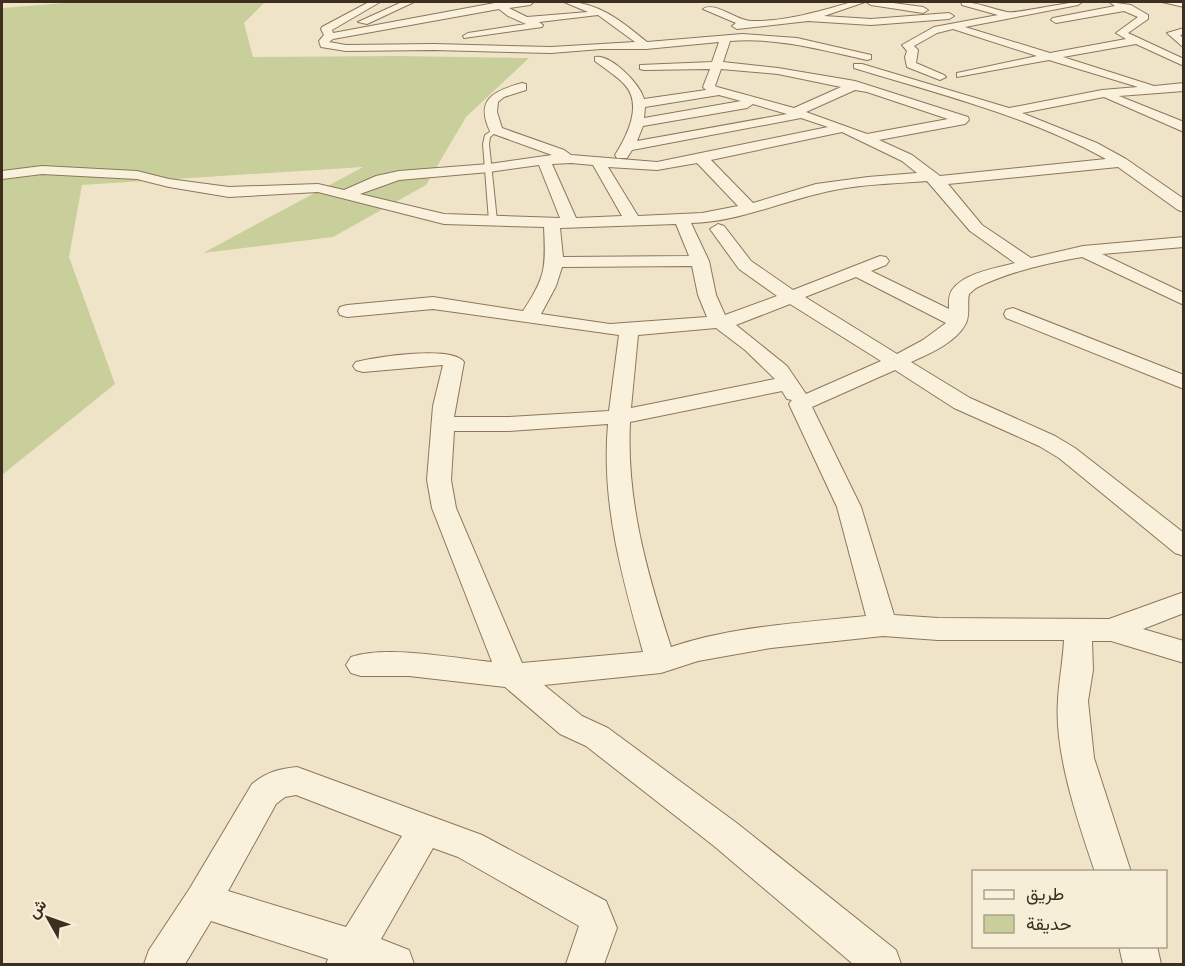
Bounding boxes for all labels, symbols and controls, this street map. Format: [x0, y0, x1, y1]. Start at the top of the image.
legend [972, 870, 1167, 948]
text: طريق [1026, 881, 1064, 905]
north arrow [18, 888, 78, 948]
text: ش [22, 894, 51, 923]
text: حديقة [1026, 911, 1072, 935]

